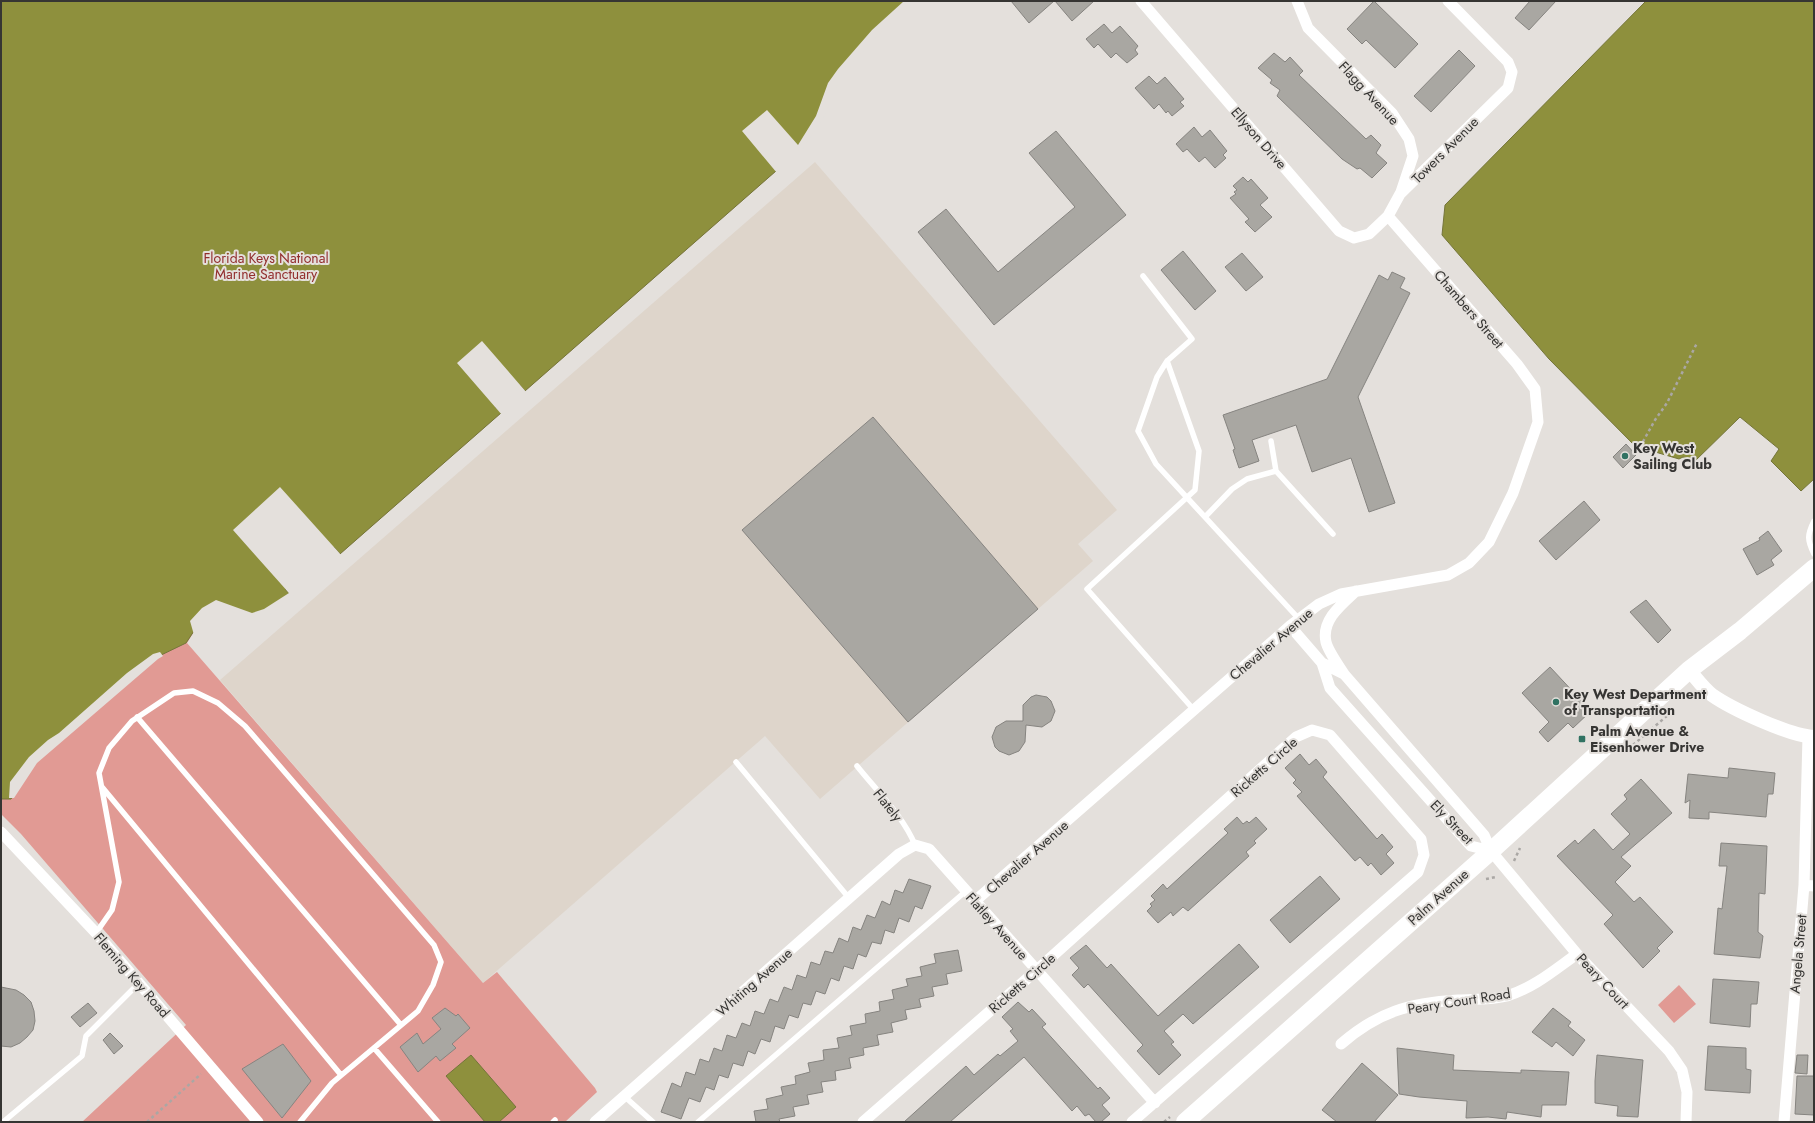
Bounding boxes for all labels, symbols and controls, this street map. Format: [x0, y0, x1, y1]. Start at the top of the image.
street label: Flagg Avenue [1334, 57, 1404, 129]
street label: Ellyson Drive [1226, 103, 1292, 173]
street label: Towers Avenue [1407, 112, 1483, 188]
park label: Florida Keys National Marine Sanctuary [203, 248, 329, 284]
street label: Chambers Street [1429, 266, 1509, 353]
place label: Key West Sailing Club [1633, 438, 1712, 474]
marker: Key West Sailing Club [1620, 451, 1630, 461]
street label: Chevalier Avenue [1225, 603, 1317, 685]
place label: Key West Department of Transportation [1564, 684, 1707, 720]
marker: Key West Department of Transportation [1551, 697, 1561, 707]
place label: Palm Avenue & Eisenhower Drive [1590, 721, 1704, 757]
street label: Ricketts Circle [1226, 732, 1302, 802]
marker: Palm Avenue & Eisenhower Drive [1577, 734, 1587, 744]
street label: Flately [869, 784, 908, 826]
street label: Ely Street [1426, 795, 1479, 849]
street label: Chevalier Avenue [981, 815, 1073, 899]
street label: Palm Avenue [1403, 864, 1473, 930]
street label: Flatley Avenue [961, 888, 1033, 964]
street label: Angela Street [1785, 913, 1811, 994]
street label: Fleming Key Road [89, 928, 175, 1022]
street label: Whiting Avenue [712, 943, 796, 1021]
street label: Ricketts Circle [984, 948, 1060, 1018]
street label: Peary Court [1572, 949, 1634, 1014]
street label: Peary Court Road [1406, 983, 1512, 1019]

